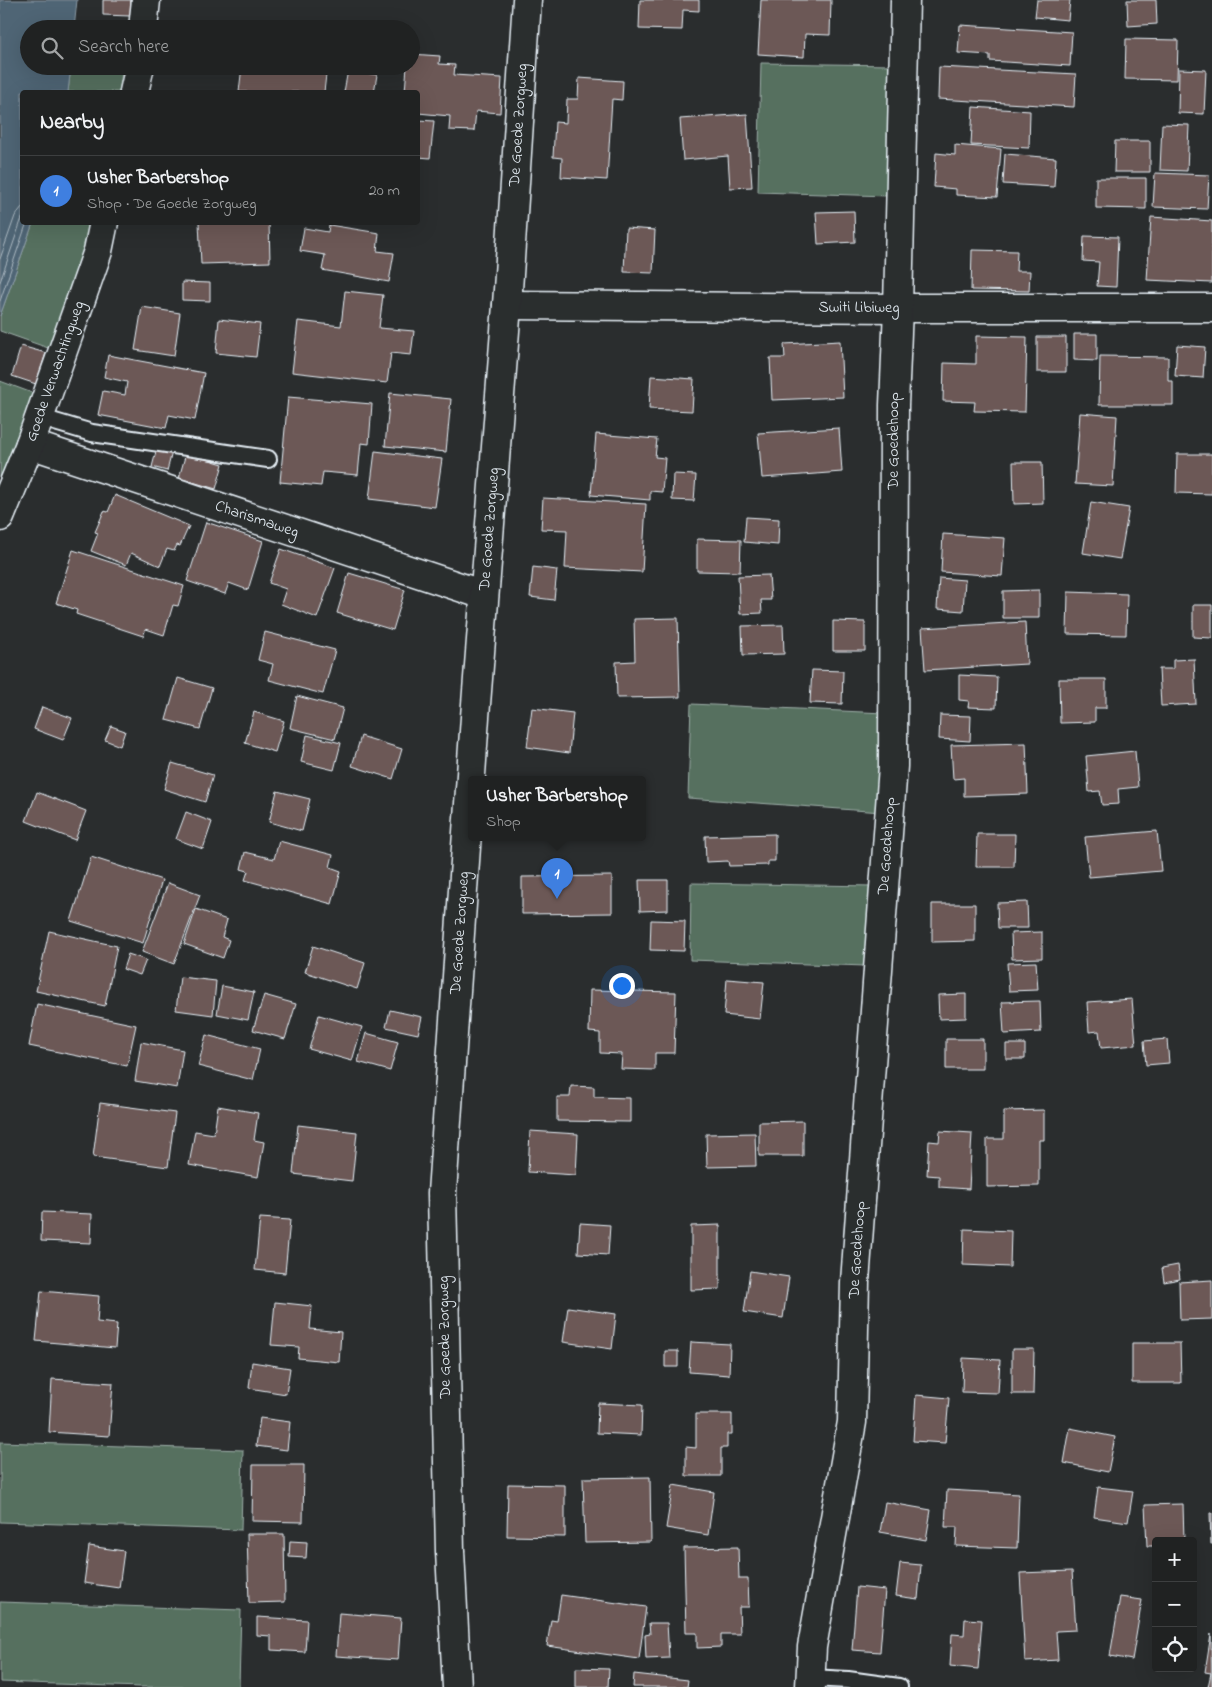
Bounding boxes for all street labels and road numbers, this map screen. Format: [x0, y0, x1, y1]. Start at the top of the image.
street label: De Goede Zorgweg [503, 63, 535, 188]
street label: Switi Libiweg [818, 295, 900, 320]
street label: Goede Verwachtingweg [20, 298, 91, 445]
street label: De Goedehoop [882, 391, 907, 491]
street label: De Goede Zorgweg [473, 467, 506, 592]
street label: Charismaweg [212, 494, 302, 545]
street label: De Goedehoop [871, 796, 903, 896]
street label: De Goede Zorgweg [444, 871, 476, 996]
street label: De Goedehoop [843, 1200, 873, 1300]
street label: De Goede Zorgweg [432, 1275, 458, 1400]

